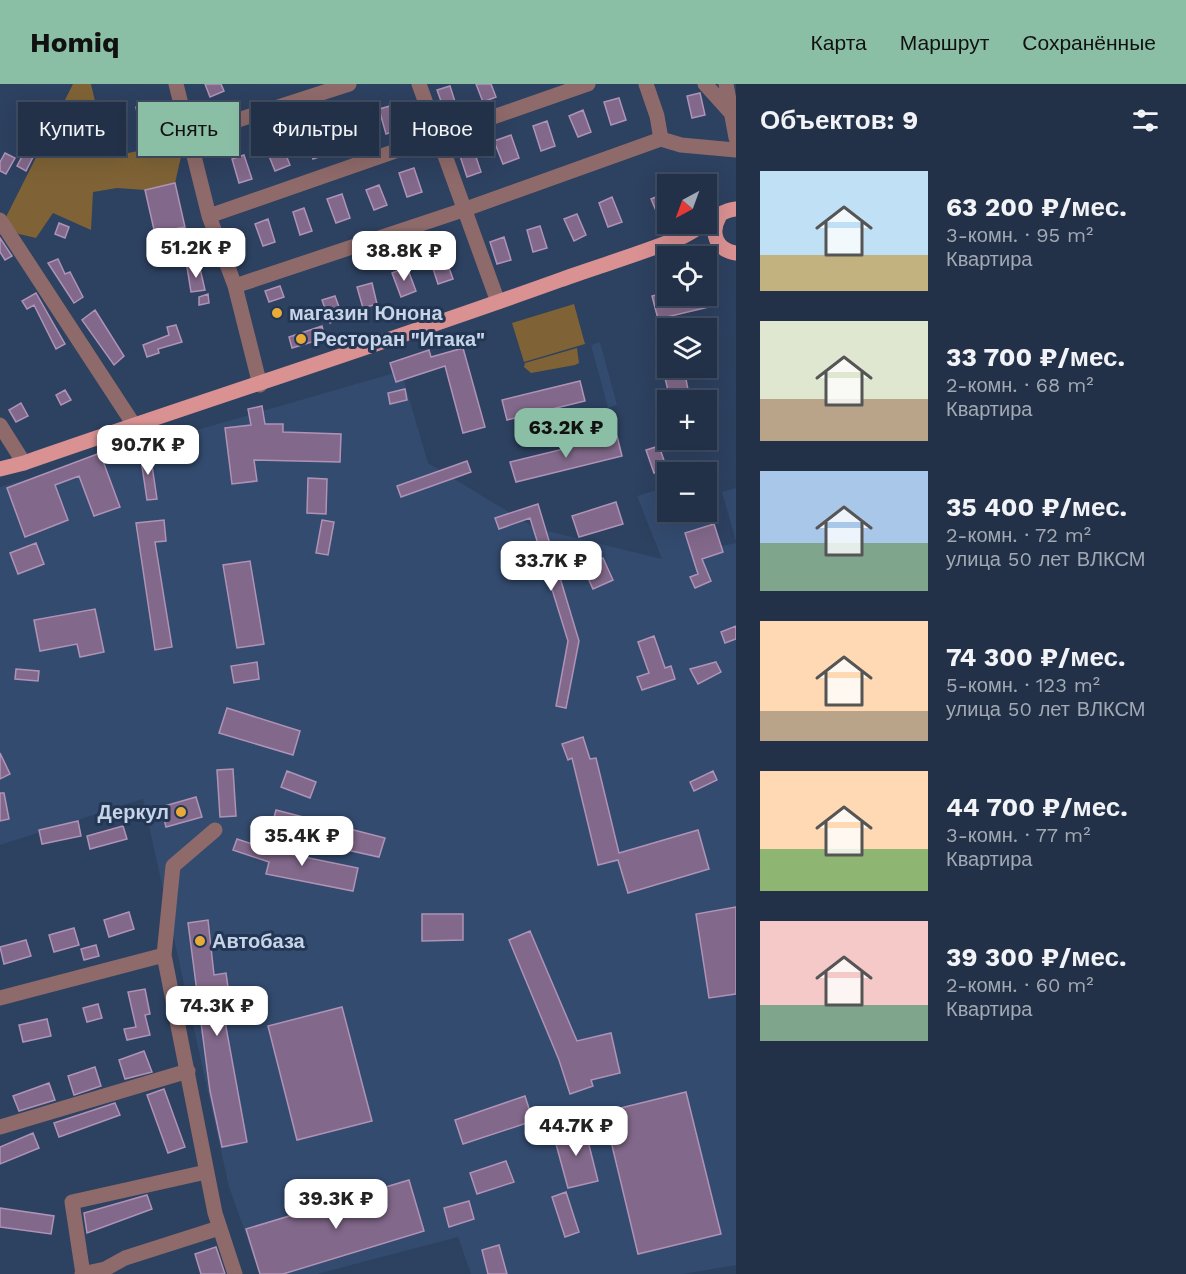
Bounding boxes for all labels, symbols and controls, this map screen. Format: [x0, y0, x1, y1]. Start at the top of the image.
text: Homiq [30, 26, 120, 59]
text: Карта [811, 30, 867, 55]
text: Маршрут [900, 30, 989, 55]
text: Сохранённые [1022, 30, 1156, 55]
chip: Купить [18, 102, 126, 156]
chip: Снять [138, 102, 239, 156]
chip: Фильтры [251, 102, 379, 156]
chip: Новое [391, 102, 494, 156]
icon: filters [1129, 104, 1162, 137]
text: Объектов: 9 [760, 105, 918, 135]
north arrow [657, 174, 717, 234]
map controls [657, 174, 717, 522]
text: 63 200 ₽/мес. [946, 192, 1127, 222]
icon: home [808, 195, 880, 267]
text: 3-комн. · 95 m² [946, 223, 1093, 247]
pin: 51.2K ₽ [141, 228, 251, 279]
pin: 38.8K ₽ [349, 231, 459, 282]
text: 51.2K ₽ [160, 235, 232, 259]
text: 38.8K ₽ [366, 238, 442, 262]
button: locate [657, 246, 717, 306]
text: Квартира [946, 247, 1032, 271]
place label: магазин Юнона [289, 301, 443, 325]
marker: магазин Юнона [270, 306, 284, 320]
button: layers [657, 318, 717, 378]
place label: Ресторан "Итака" [313, 327, 485, 351]
marker: Ресторан "Итака" [294, 332, 308, 346]
text: 33 700 ₽/мес. [946, 342, 1125, 372]
icon: home [808, 345, 880, 417]
text: 2-комн. · 68 m² [946, 373, 1094, 397]
button: + [657, 390, 717, 450]
text: Квартира [946, 397, 1032, 421]
pin: 63.2K ₽ [511, 408, 621, 459]
text: 63.2K ₽ [528, 415, 604, 439]
pin: 90.7K ₽ [93, 425, 203, 476]
text: 90.7K ₽ [111, 432, 185, 456]
button: − [657, 462, 717, 522]
text: 35 400 ₽/мес. [946, 492, 1127, 522]
icon: home [808, 495, 880, 567]
text: 2-комн. · 72 m² [946, 523, 1091, 547]
pin: 33.7K ₽ [496, 541, 606, 592]
text: улица 50 лет ВЛКСМ [946, 547, 1145, 571]
text: 33.7K ₽ [515, 548, 587, 572]
text: 74 300 ₽/мес. [946, 642, 1126, 672]
icon: home [808, 645, 880, 717]
text: 5-комн. · 123 m² [946, 673, 1100, 697]
text: улица 50 лет ВЛКСМ [946, 697, 1145, 721]
text: 44 700 ₽/мес. [946, 792, 1128, 822]
icon: home [808, 795, 880, 867]
place label: Деркул [98, 800, 169, 824]
marker: Деркул [174, 805, 188, 819]
pin: 35.4K ₽ [247, 816, 357, 867]
text: 35.4K ₽ [264, 823, 340, 847]
text: 3-комн. · 77 m² [946, 823, 1090, 847]
text: Квартира [946, 847, 1032, 871]
place label: Автобаза [212, 929, 306, 953]
marker: Автобаза [193, 934, 207, 948]
text: 39 300 ₽/мес. [946, 942, 1127, 972]
icon: home [808, 945, 880, 1017]
text: 2-комн. · 60 m² [946, 973, 1094, 997]
pin: 74.3K ₽ [162, 986, 272, 1037]
text: 74.3K ₽ [180, 993, 254, 1017]
text: Квартира [946, 997, 1032, 1021]
pin: 44.7K ₽ [521, 1106, 631, 1157]
text: 44.7K ₽ [539, 1113, 613, 1137]
pin: 39.3K ₽ [281, 1179, 391, 1230]
text: 39.3K ₽ [299, 1186, 373, 1210]

